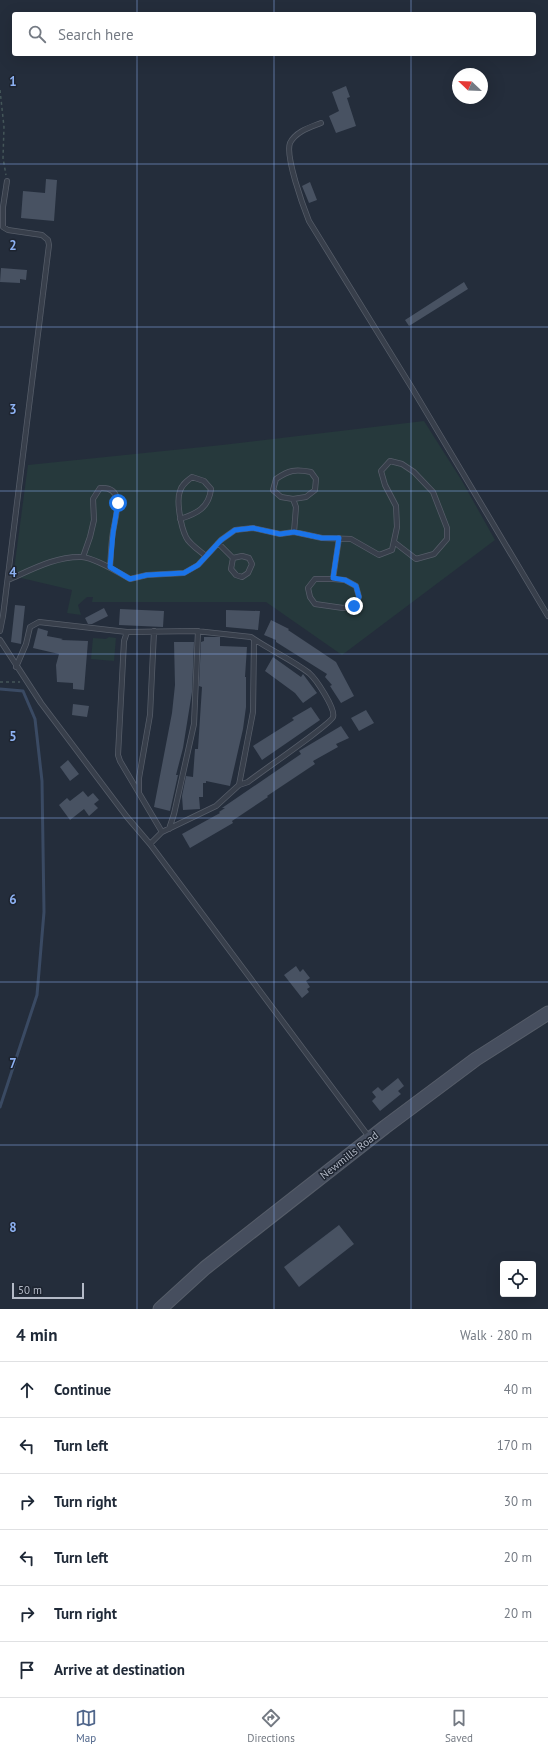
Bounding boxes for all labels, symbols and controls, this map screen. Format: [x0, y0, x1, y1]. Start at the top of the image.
search box [12, 12, 536, 56]
icon: search [26, 23, 48, 45]
text: Search here [58, 25, 134, 44]
north arrow [452, 68, 488, 104]
text: 1 [9, 73, 17, 90]
text: 2 [9, 237, 17, 254]
text: 3 [9, 401, 17, 418]
route start [109, 494, 127, 512]
text: 4 [9, 564, 17, 581]
route end [345, 597, 363, 615]
text: 5 [9, 728, 17, 745]
text: 6 [9, 891, 17, 908]
text: 7 [9, 1055, 17, 1072]
street label: Newmills Road [317, 1128, 381, 1182]
text: 8 [9, 1219, 17, 1236]
map controls [500, 1261, 536, 1297]
button: locate [500, 1261, 536, 1297]
scale bar [12, 1281, 84, 1300]
text: 50 m [18, 1283, 42, 1297]
text: 4 min [16, 1324, 57, 1346]
text: Walk · 280 m [460, 1327, 532, 1344]
icon: ahead [16, 1379, 38, 1401]
text: Continue [54, 1380, 111, 1399]
text: 40 m [504, 1381, 532, 1398]
icon: left [16, 1435, 38, 1457]
text: Turn left [54, 1436, 108, 1455]
text: 170 m [497, 1437, 532, 1454]
icon: right [16, 1491, 38, 1513]
text: Turn right [54, 1492, 117, 1511]
text: 30 m [504, 1493, 532, 1510]
icon: left [16, 1547, 38, 1569]
text: Turn left [54, 1548, 108, 1567]
text: 20 m [504, 1549, 532, 1566]
icon: right [16, 1603, 38, 1625]
text: Turn right [54, 1604, 117, 1623]
text: 20 m [504, 1605, 532, 1622]
icon: arrive [16, 1659, 38, 1681]
text: Arrive at destination [54, 1660, 185, 1679]
tab: Map [75, 1707, 97, 1745]
tab: Directions [247, 1707, 295, 1745]
tab: Saved [445, 1707, 473, 1745]

